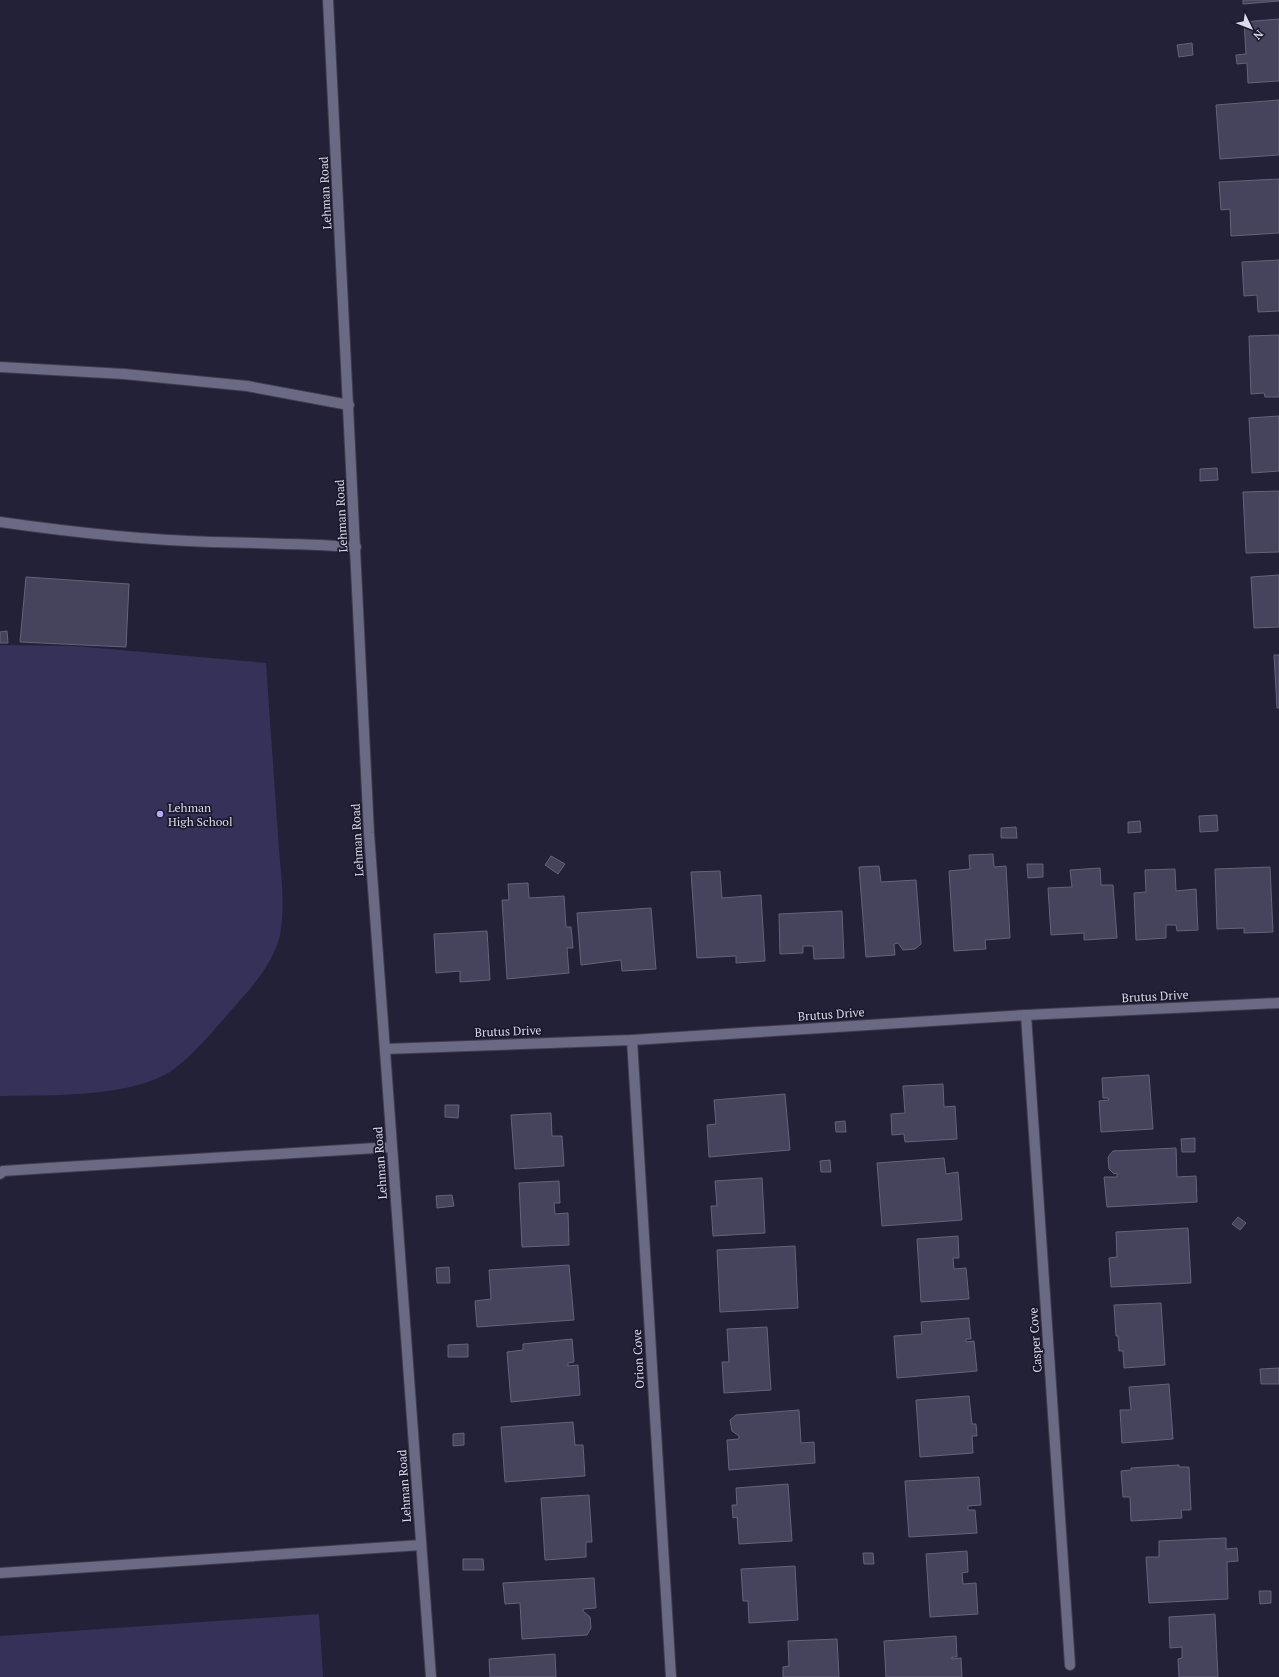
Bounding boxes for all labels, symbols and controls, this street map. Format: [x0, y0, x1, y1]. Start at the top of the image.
north arrow [1231, 8, 1271, 48]
text: N [1250, 27, 1266, 43]
street label: Lehman Road [316, 156, 334, 230]
street label: Lehman Road [332, 479, 350, 553]
place label: Lehman High School [168, 800, 233, 829]
street label: Lehman Road [348, 803, 366, 877]
marker: Lehman High School [155, 809, 165, 819]
street label: Brutus Drive [1121, 987, 1189, 1005]
street label: Brutus Drive [797, 1004, 865, 1024]
street label: Brutus Drive [474, 1022, 542, 1040]
street label: Lehman Road [370, 1126, 390, 1200]
street label: Casper Cove [1025, 1307, 1045, 1373]
street label: Orion Cove [629, 1329, 647, 1389]
street label: Lehman Road [394, 1449, 414, 1523]

